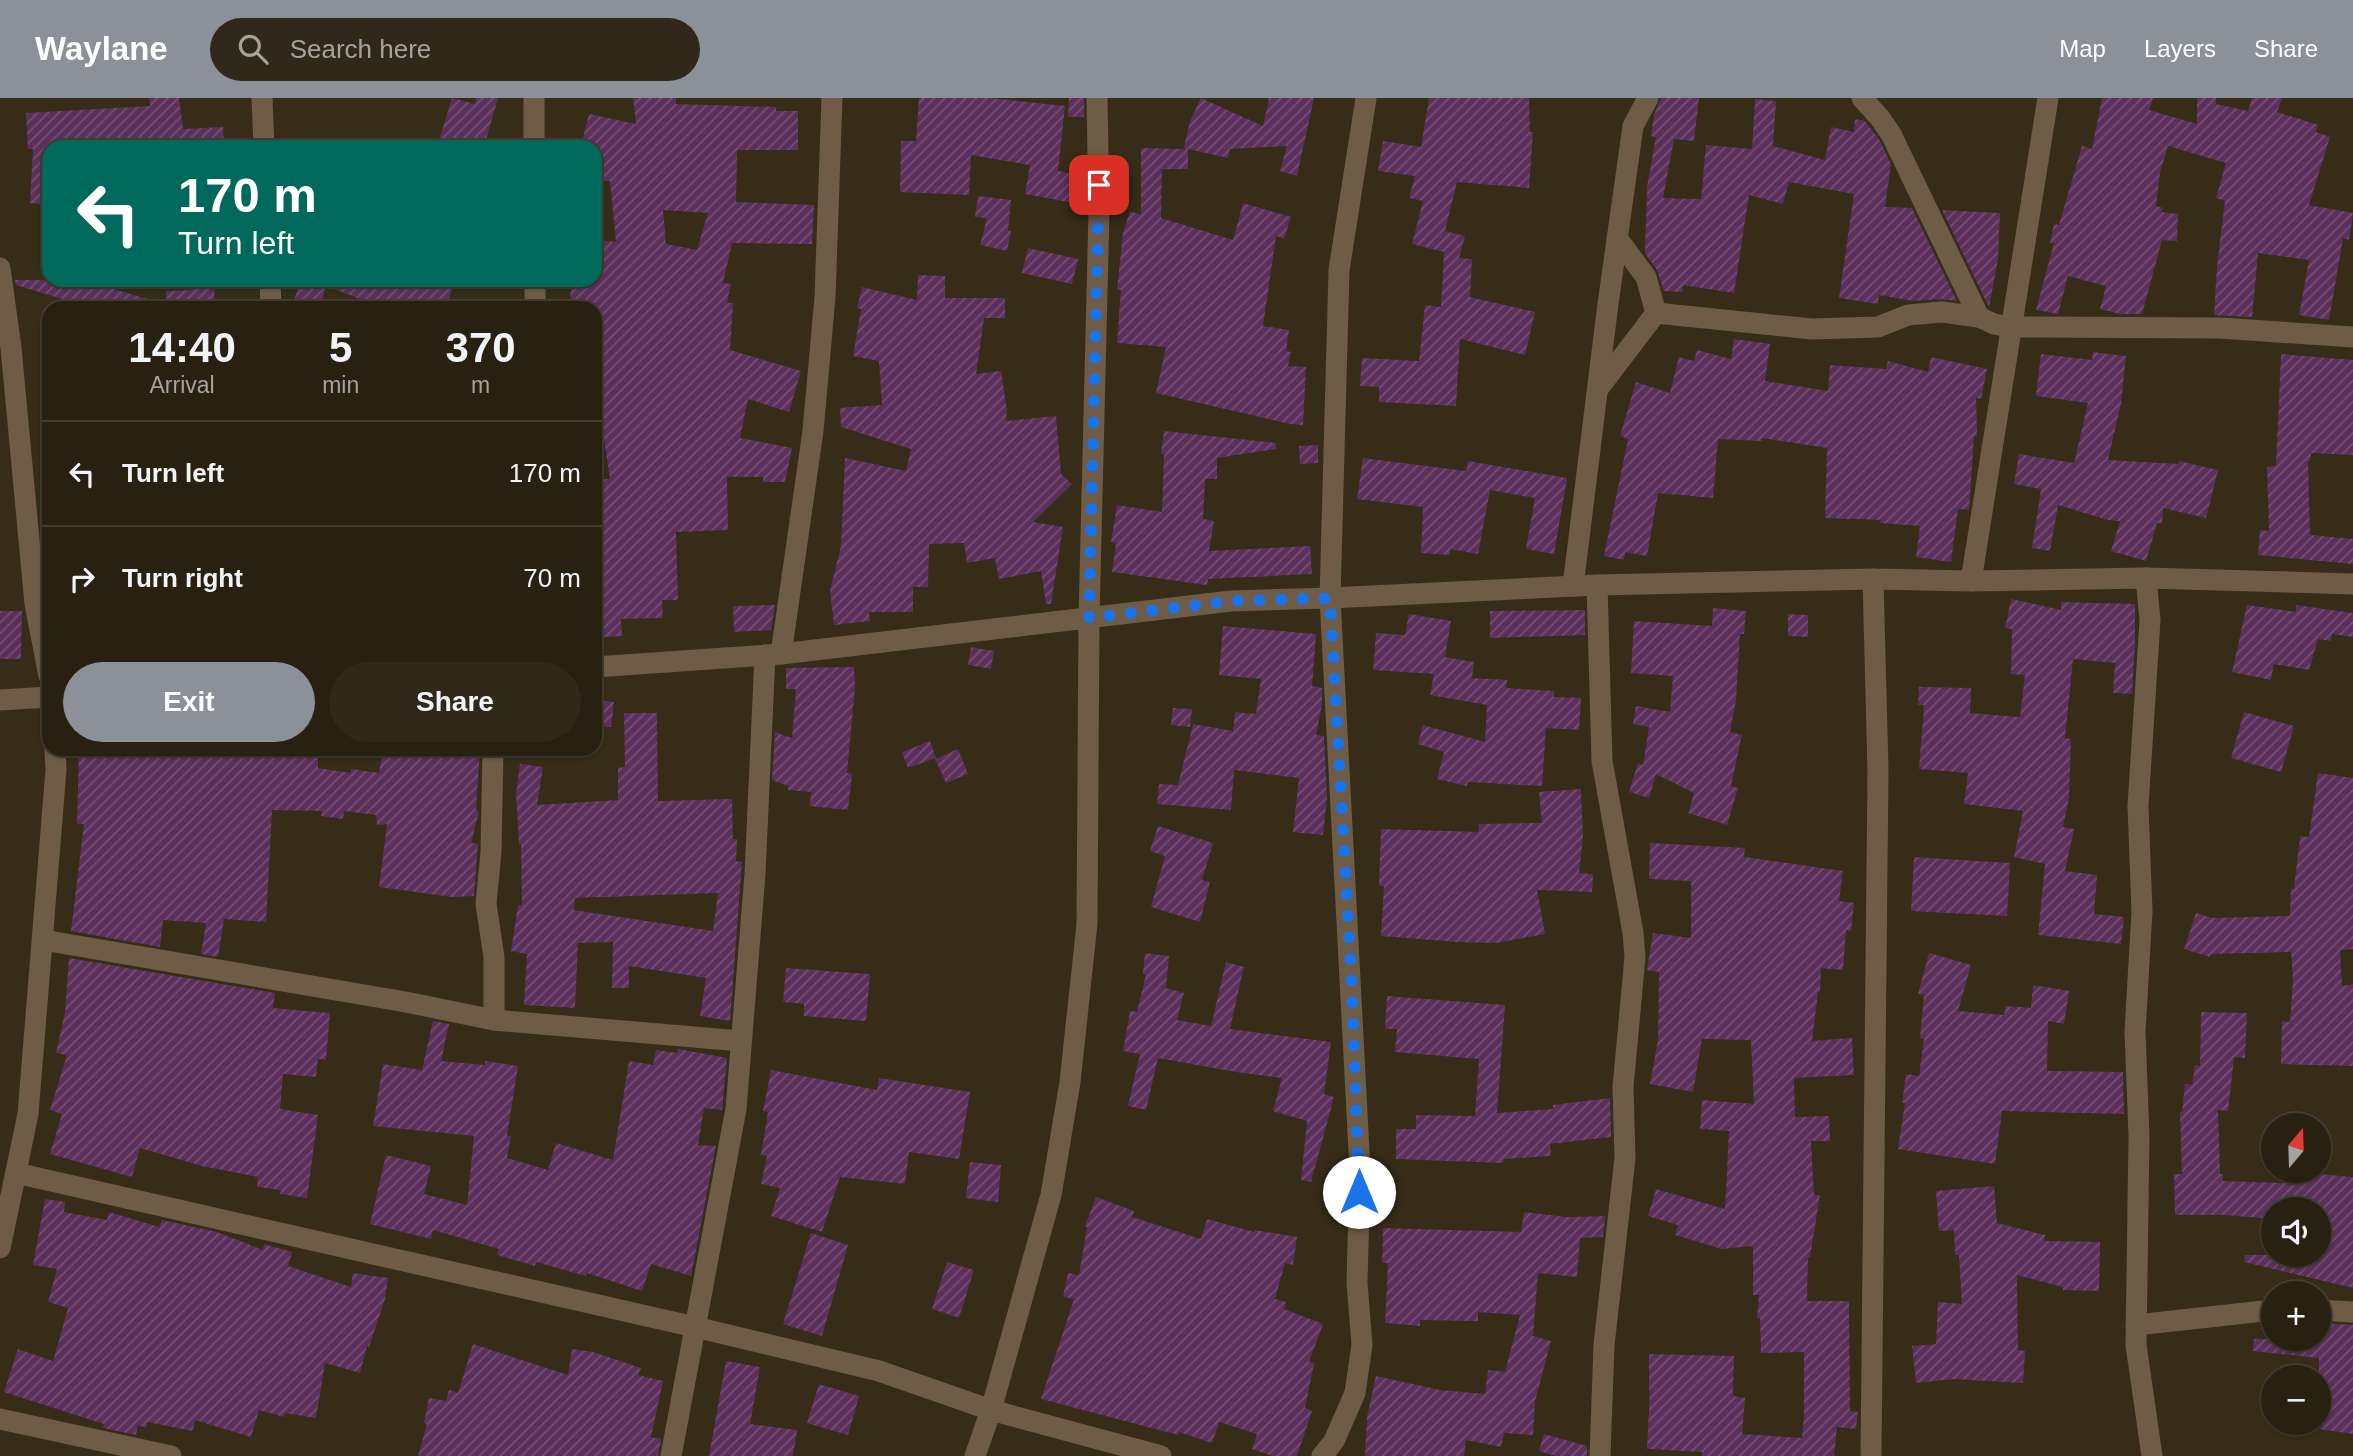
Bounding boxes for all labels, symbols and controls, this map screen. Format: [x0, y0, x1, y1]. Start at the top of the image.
search box [210, 18, 700, 81]
text: Waylane [35, 30, 168, 67]
icon: search [234, 30, 272, 68]
text: Search here [290, 34, 431, 64]
text: Map [2059, 35, 2106, 62]
text: Layers [2144, 35, 2216, 62]
text: Share [2254, 35, 2318, 62]
pin [1069, 155, 1129, 215]
icon: arrive [1080, 166, 1118, 204]
icon: left [63, 168, 154, 259]
text: 170 m [178, 168, 317, 222]
text: Turn left [178, 225, 294, 261]
text: 14:40 [128, 324, 236, 371]
text: 5 [329, 324, 352, 371]
text: 370 [446, 324, 516, 371]
text: Arrival [149, 372, 215, 398]
text: min [322, 372, 359, 398]
text: m [471, 372, 490, 398]
icon: left [63, 455, 101, 493]
text: Turn left [122, 458, 224, 488]
text: 170 m [509, 458, 581, 488]
icon: right [63, 560, 101, 598]
text: Turn right [122, 563, 243, 593]
text: 70 m [523, 563, 581, 593]
button: Exit [63, 662, 315, 742]
button: Share [329, 662, 581, 742]
north arrow [2261, 1113, 2331, 1183]
map controls [2261, 1113, 2331, 1435]
position arrow [1322, 1155, 1396, 1229]
button: sound [2261, 1197, 2331, 1267]
button: + [2261, 1281, 2331, 1351]
button: − [2261, 1365, 2331, 1435]

